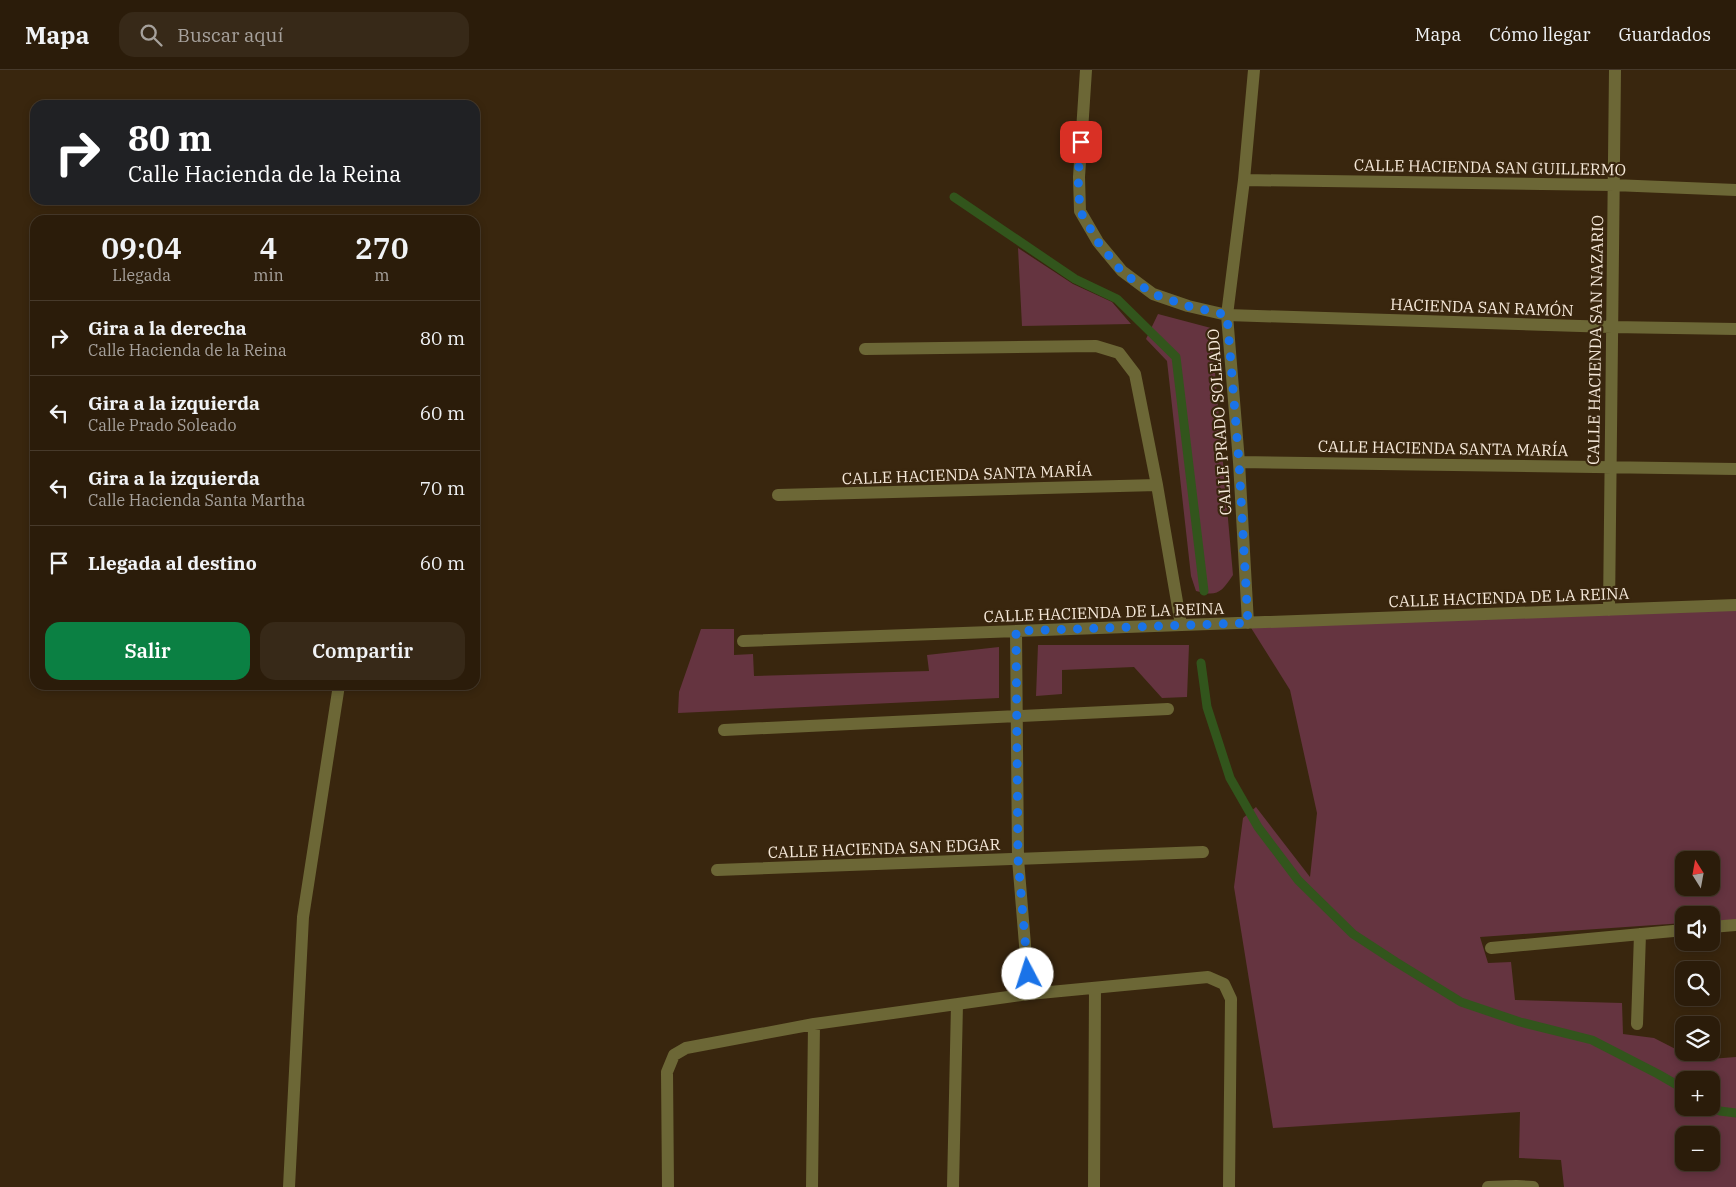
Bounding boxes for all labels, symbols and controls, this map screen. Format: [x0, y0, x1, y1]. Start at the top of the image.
search box [119, 12, 469, 57]
text: Mapa [25, 19, 89, 51]
icon: search [137, 21, 165, 49]
text: Buscar aquí [177, 23, 283, 47]
text: Mapa [1415, 23, 1461, 46]
text: Cómo llegar [1489, 23, 1590, 46]
text: Guardados [1618, 23, 1711, 46]
text: 80 m [128, 115, 212, 161]
icon: right [45, 120, 110, 185]
pin [1060, 121, 1102, 163]
icon: arrive [1067, 128, 1095, 156]
street label: CALLE HACIENDA SAN GUILLERMO [1354, 155, 1626, 179]
text: Calle Hacienda de la Reina [128, 159, 401, 188]
street label: CALLE HACIENDA SAN NAZARIO [1583, 215, 1607, 465]
text: 09:04 [101, 228, 182, 267]
text: 4 [259, 228, 277, 267]
text: 270 [355, 228, 409, 267]
text: Llegada [112, 265, 171, 285]
text: min [253, 265, 284, 285]
text: m [374, 265, 389, 285]
street label: HACIENDA SAN RAMÓN [1390, 293, 1574, 320]
text: Gira a la derecha [88, 316, 247, 340]
icon: right [45, 324, 73, 352]
text: 80 m [420, 326, 465, 350]
street label: CALLE PRADO SOLEADO [1202, 328, 1236, 516]
text: Calle Hacienda de la Reina [88, 340, 287, 360]
text: Gira a la izquierda [88, 391, 260, 415]
icon: left [45, 399, 73, 427]
text: 60 m [420, 401, 465, 425]
text: Calle Prado Soleado [88, 415, 236, 435]
street label: CALLE HACIENDA SANTA MARÍA [1318, 435, 1568, 460]
street label: CALLE HACIENDA SANTA MARÍA [841, 459, 1093, 488]
text: Gira a la izquierda [88, 466, 260, 490]
icon: left [45, 474, 73, 502]
text: 70 m [420, 476, 465, 500]
text: Calle Hacienda Santa Martha [88, 490, 305, 510]
icon: arrive [45, 549, 73, 577]
text: Llegada al destino [88, 551, 257, 575]
text: 60 m [420, 551, 465, 575]
street label: CALLE HACIENDA DE LA REINA [1388, 583, 1630, 611]
street label: CALLE HACIENDA DE LA REINA [983, 598, 1225, 626]
button: Salir [45, 622, 250, 680]
button: Compartir [260, 622, 465, 680]
street label: CALLE HACIENDA SAN EDGAR [767, 834, 1001, 862]
north arrow [1675, 851, 1720, 896]
map controls [1675, 851, 1720, 1171]
button: sound [1675, 906, 1720, 951]
position arrow [1001, 947, 1053, 999]
button: search [1675, 961, 1720, 1006]
button: layers [1675, 1016, 1720, 1061]
button: + [1675, 1071, 1720, 1116]
button: − [1675, 1126, 1720, 1171]

